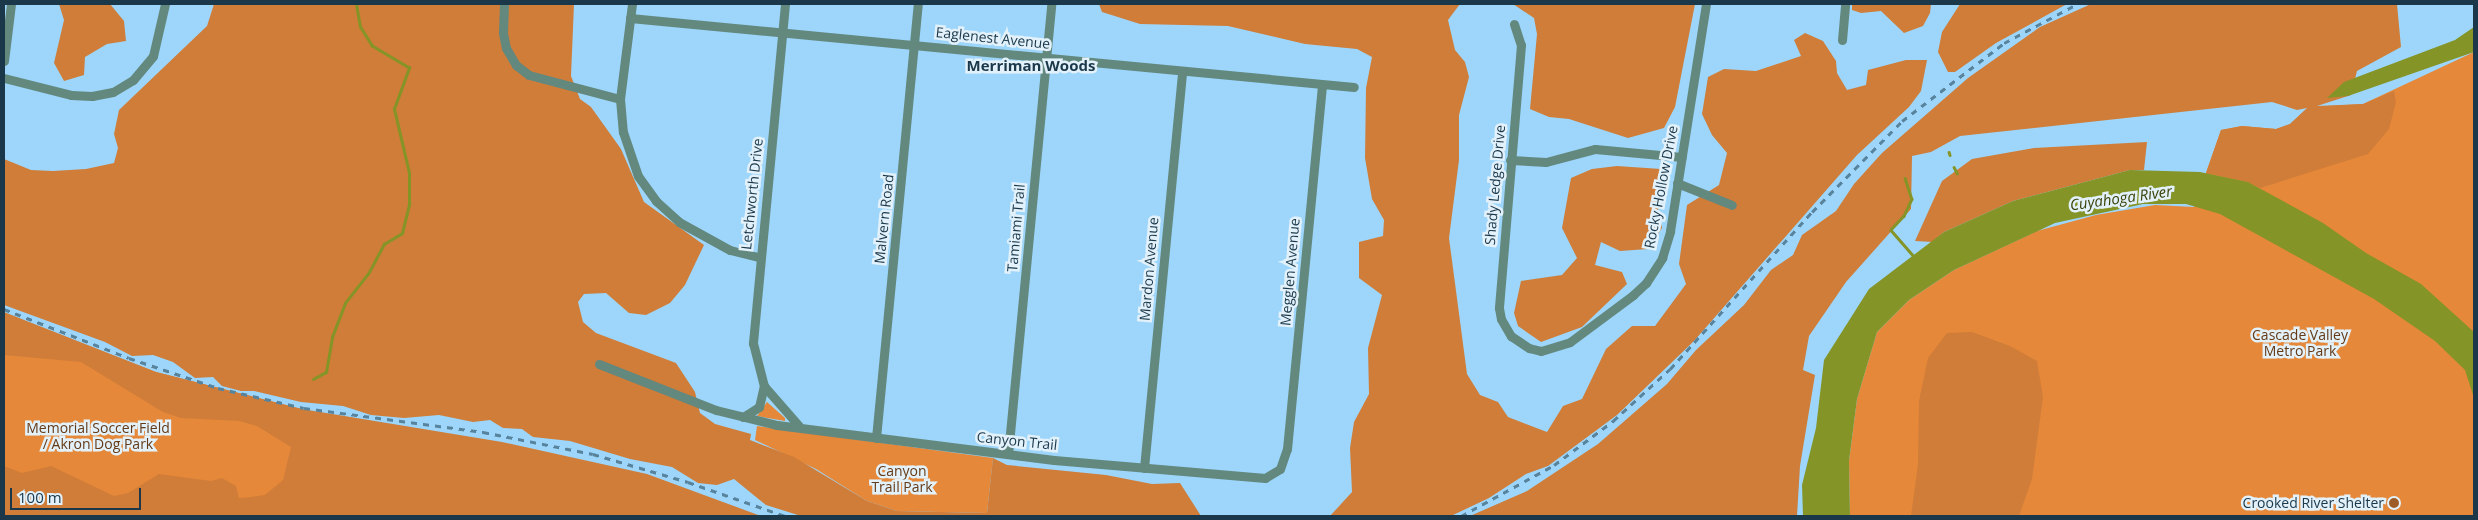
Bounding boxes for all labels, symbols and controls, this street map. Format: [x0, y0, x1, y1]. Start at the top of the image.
street label: Eaglenest Avenue [935, 24, 1051, 52]
district label: Merriman Woods [967, 57, 1095, 75]
street label: Shady Ledge Drive [1481, 124, 1509, 246]
street label: Rocky Hollow Drive [1641, 124, 1681, 250]
street label: Letchworth Drive [738, 137, 766, 251]
street label: Malvern Road [871, 173, 897, 265]
water label: Cuyahoga River [2069, 182, 2173, 214]
street label: Tamiami Trail [1004, 183, 1028, 273]
street label: Mardon Avenue [1136, 216, 1162, 322]
street label: Megglen Avenue [1277, 217, 1303, 327]
park label: Cascade Valley Metro Park [2252, 327, 2348, 360]
park label: Memorial Soccer Field / Akron Dog Park [26, 420, 170, 452]
street label: Canyon Trail [976, 428, 1058, 454]
park label: Canyon Trail Park [871, 463, 933, 496]
scale bar [12, 478, 144, 510]
text: 100 m [18, 487, 62, 507]
place label: Crooked River Shelter [2243, 495, 2384, 511]
marker: Crooked River Shelter [2388, 497, 2400, 509]

